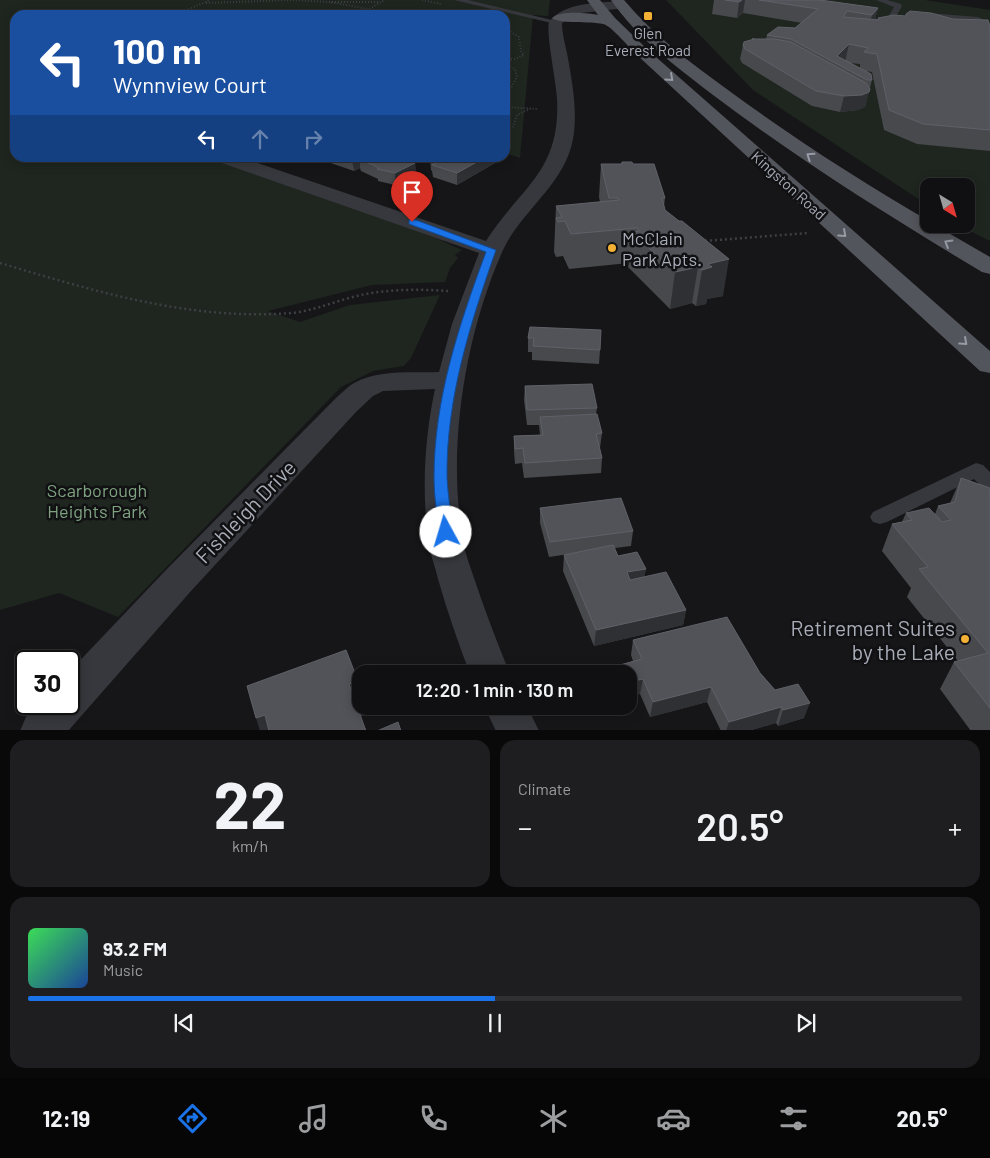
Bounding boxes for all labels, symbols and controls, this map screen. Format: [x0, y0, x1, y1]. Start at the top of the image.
marker: Glen Everest Road [642, 10, 654, 22]
place label: Glen Everest Road [605, 24, 691, 59]
text: 100 m [113, 29, 202, 71]
icon: left [30, 30, 95, 95]
text: Wynnview Court [113, 71, 267, 97]
one-way arrow [665, 72, 674, 81]
icon: left [193, 125, 221, 153]
icon: ahead [246, 125, 274, 153]
icon: right [299, 125, 327, 153]
street label: Kingston Road [748, 147, 830, 223]
one-way arrow [807, 153, 816, 162]
pin [391, 171, 433, 222]
icon: arrive [398, 178, 426, 206]
north arrow [920, 178, 975, 232]
map controls [920, 178, 975, 233]
place label: McClain Park Apts. [622, 227, 702, 270]
one-way arrow [838, 228, 847, 237]
one-way arrow [944, 239, 953, 249]
marker: McClain Park Apts. [606, 242, 618, 254]
one-way arrow [959, 336, 968, 345]
street label: Fishleigh Drive [190, 454, 300, 568]
park label: Scarborough Heights Park [47, 479, 147, 522]
position arrow [419, 505, 471, 557]
place label: Retirement Suites by the Lake [791, 615, 955, 664]
marker: Retirement Suites by the Lake [959, 633, 971, 645]
speed limit sign: 30 [15, 650, 80, 715]
text: 12:20 · 1 min · 130 m [416, 678, 573, 701]
text: 22 [214, 764, 286, 842]
text: Climate [518, 779, 571, 798]
text: 20.5° [696, 803, 784, 849]
text: − [518, 810, 532, 844]
text: + [948, 810, 962, 844]
text: km/h [232, 836, 268, 855]
text: 93.2 FM [103, 937, 167, 960]
text: Music [103, 960, 143, 979]
icon: previous [170, 1009, 198, 1037]
icon: pause [481, 1009, 509, 1037]
icon: next [792, 1009, 820, 1037]
icon: directions [175, 1101, 210, 1136]
icon: music [296, 1101, 331, 1136]
icon: phone [416, 1101, 451, 1136]
icon: climate [536, 1101, 571, 1136]
icon: car [656, 1101, 691, 1136]
icon: filters [776, 1101, 811, 1136]
text: 12:19 [43, 1105, 90, 1131]
text: 20.5° [896, 1105, 947, 1131]

